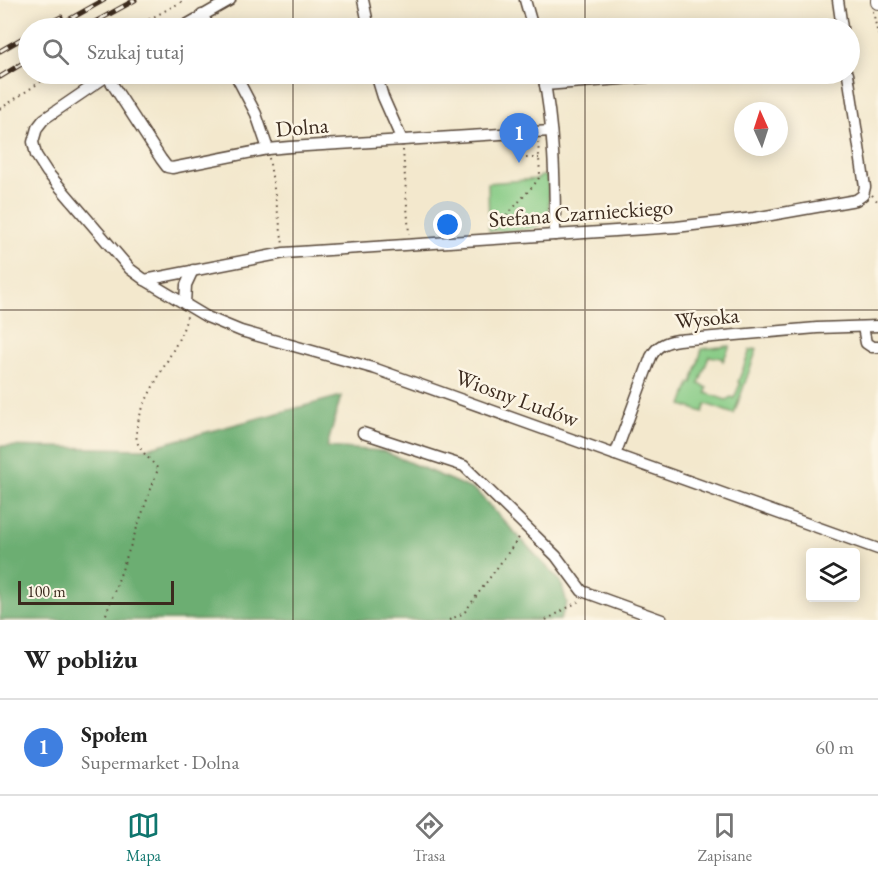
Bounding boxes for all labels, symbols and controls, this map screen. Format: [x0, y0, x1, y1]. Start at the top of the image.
search box [18, 18, 860, 84]
icon: search [39, 35, 72, 68]
text: Szukaj tutaj [87, 37, 184, 66]
north arrow [734, 102, 788, 156]
street label: Dolna [274, 110, 330, 144]
pin: 1 [500, 114, 538, 163]
street label: Stefana Czarnieckiego [488, 192, 674, 234]
your location [433, 210, 462, 239]
street label: Wysoka [673, 300, 741, 336]
street label: Wiosny Ludów [451, 362, 583, 434]
map controls [806, 548, 860, 602]
button: layers [806, 548, 860, 602]
scale bar [18, 578, 174, 606]
text: 100 m [27, 581, 66, 602]
text: W pobliżu [24, 642, 138, 676]
text: Społem [81, 720, 148, 749]
text: 1 [38, 734, 49, 760]
text: 60 m [815, 734, 854, 760]
text: Supermarket · Dolna [81, 749, 239, 775]
tab: Mapa [126, 809, 161, 866]
tab: Trasa [413, 809, 446, 866]
tab: Zapisane [698, 809, 752, 866]

